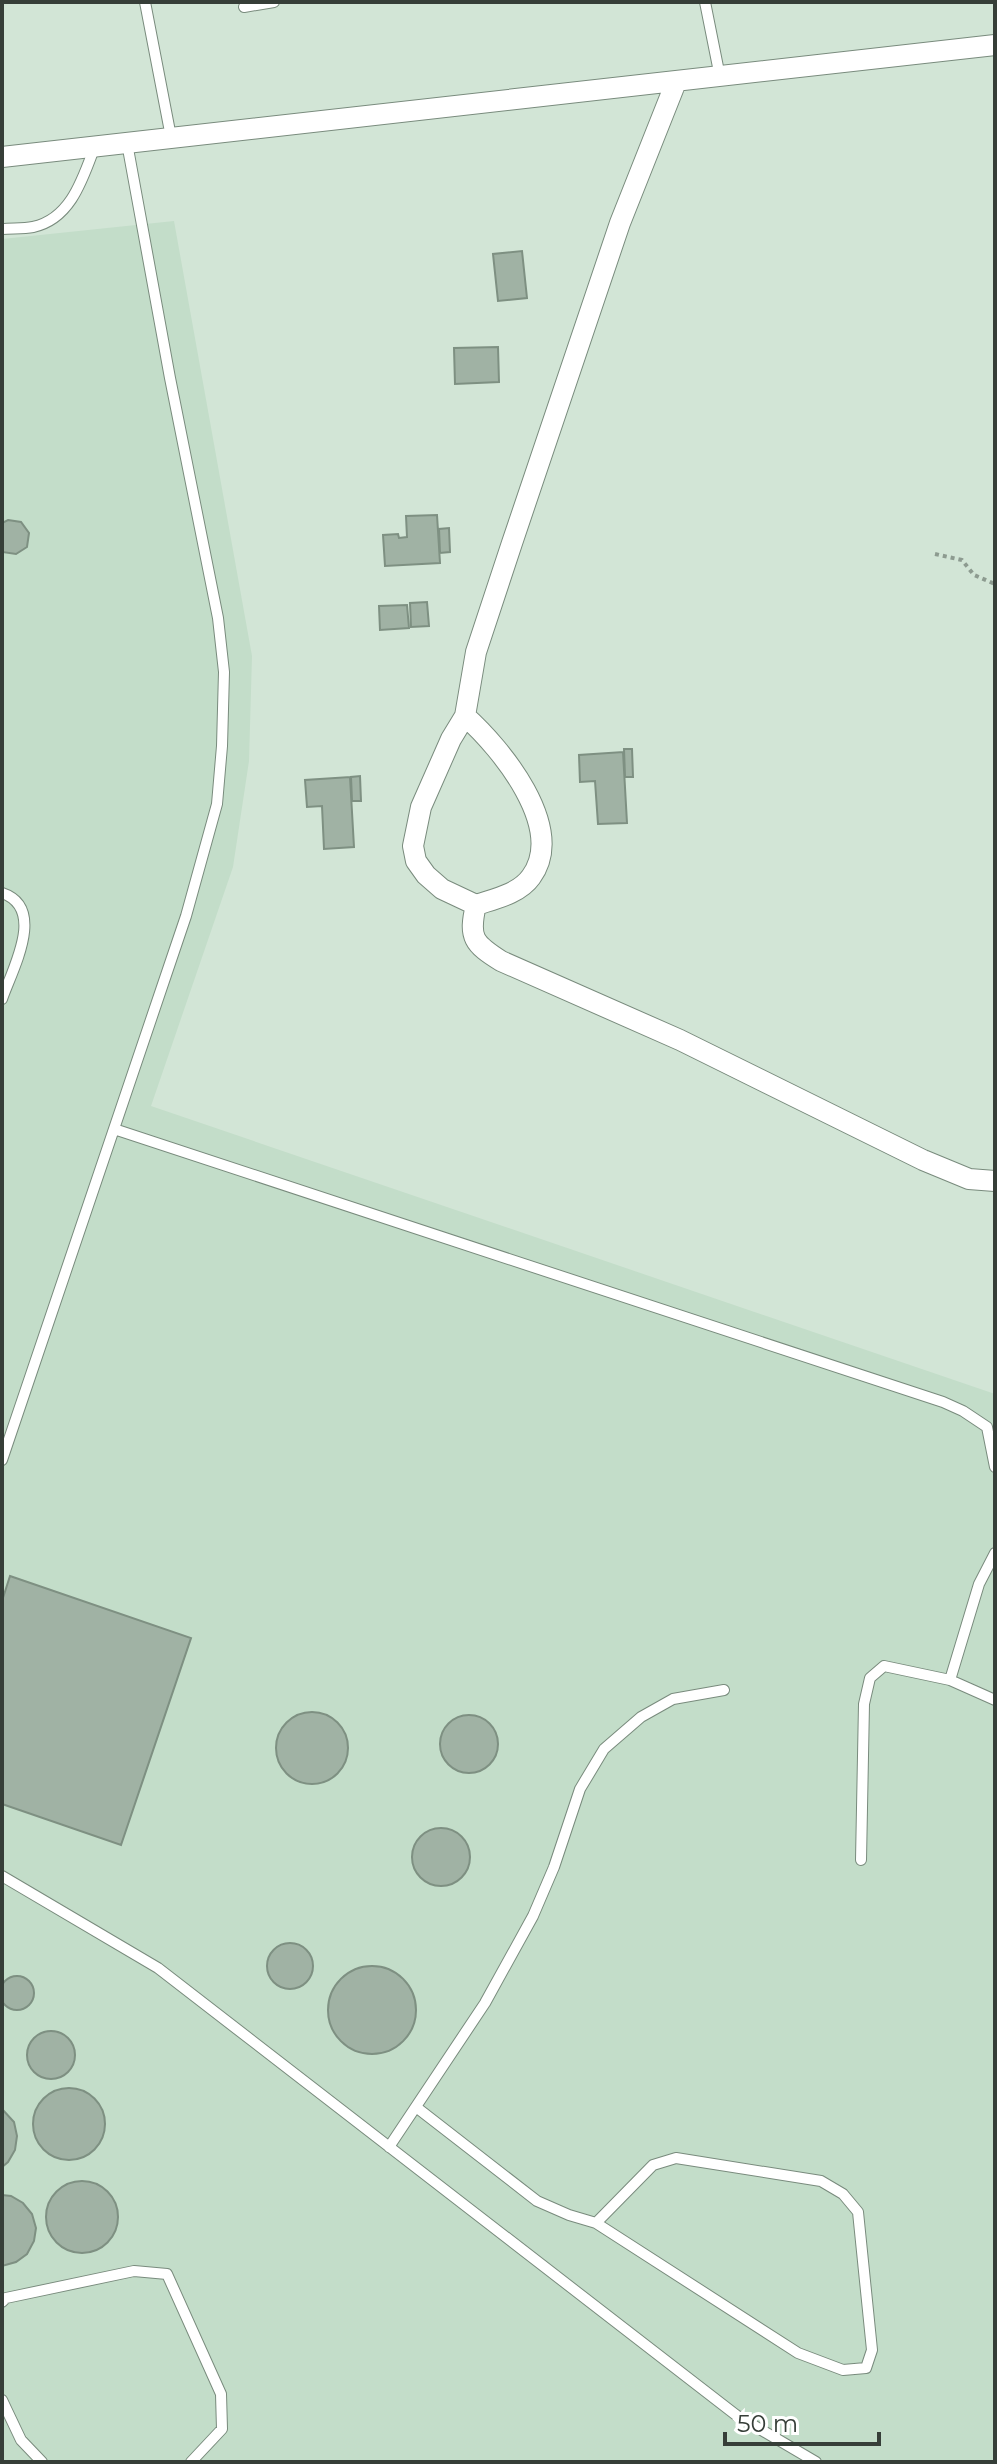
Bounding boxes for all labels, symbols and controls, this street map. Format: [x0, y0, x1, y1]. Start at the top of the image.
scale bar [725, 2396, 879, 2446]
text: 50 m [737, 2409, 798, 2438]

